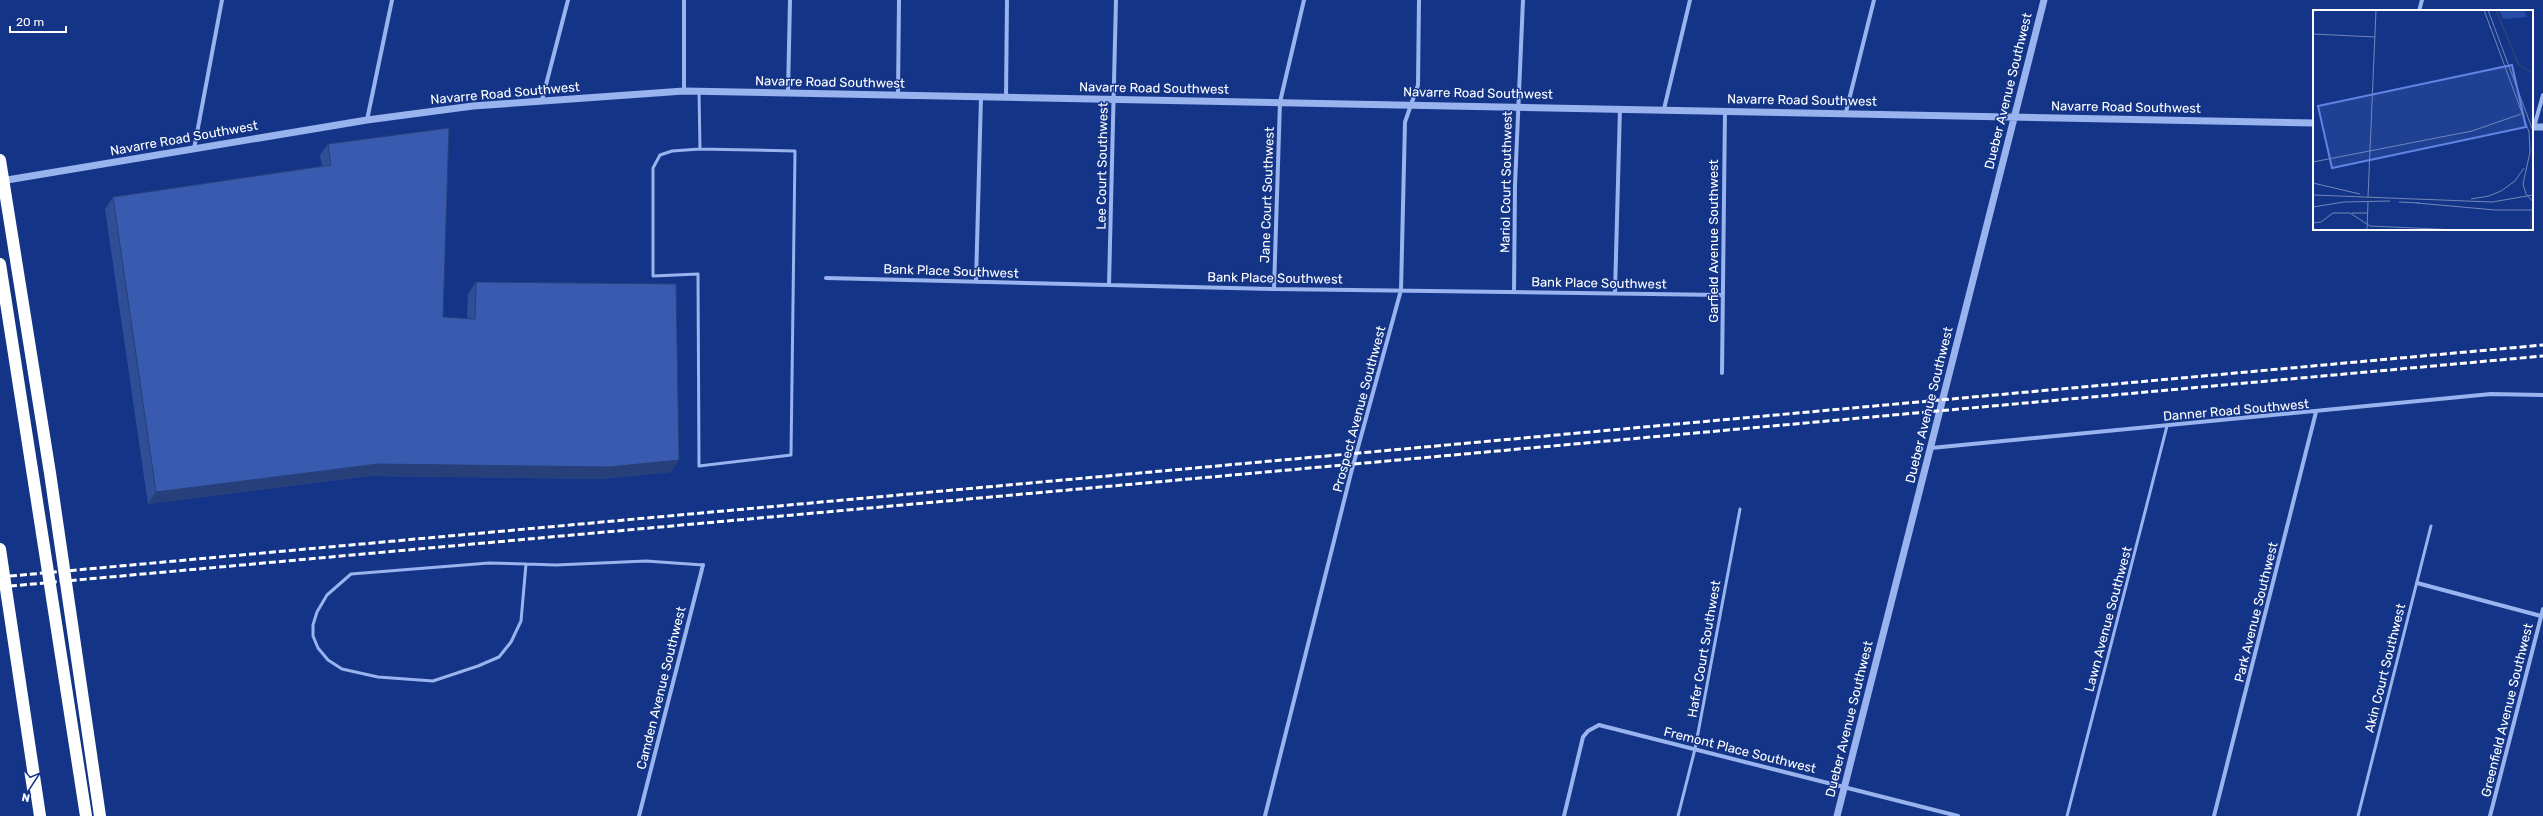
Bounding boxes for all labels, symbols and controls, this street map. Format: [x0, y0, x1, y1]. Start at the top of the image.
scale bar [10, 8, 66, 34]
inset map [2313, 10, 2533, 230]
street label: Dueber Avenue Southwest [1981, 11, 2035, 171]
text: 20 m [16, 15, 44, 29]
street label: Navarre Road Southwest [755, 73, 905, 91]
street label: Navarre Road Southwest [430, 79, 580, 107]
street label: Navarre Road Southwest [1079, 79, 1229, 97]
street label: Navarre Road Southwest [1403, 84, 1553, 102]
street label: Navarre Road Southwest [1727, 91, 1877, 109]
street label: Navarre Road Southwest [2051, 98, 2201, 116]
street label: Lee Court Southwest [1093, 102, 1111, 230]
street label: Mariol Court Southwest [1497, 111, 1515, 253]
street label: Navarre Road Southwest [109, 118, 259, 158]
street label: Jane Court Southwest [1257, 127, 1277, 263]
street label: Garfield Avenue Southwest [1706, 159, 1721, 323]
street label: Bank Place Southwest [883, 261, 1019, 281]
street label: Bank Place Southwest [1207, 269, 1343, 287]
street label: Bank Place Southwest [1531, 274, 1667, 292]
street label: Prospect Avenue Southwest [1330, 324, 1388, 494]
street label: Dueber Avenue Southwest [1902, 325, 1956, 485]
street label: Danner Road Southwest [2162, 396, 2310, 424]
street label: Park Avenue Southwest [2231, 540, 2281, 684]
street label: Lawn Avenue Southwest [2081, 545, 2135, 693]
street label: Hafer Court Southwest [1685, 579, 1723, 719]
street label: Akin Court Southwest [2362, 602, 2408, 734]
street label: Camden Avenue Southwest [633, 605, 689, 771]
street label: Greenfield Avenue Southwest [2478, 622, 2536, 798]
street label: Dueber Avenue Southwest [1822, 639, 1876, 799]
street label: Fremont Place Southwest [1662, 724, 1818, 776]
north arrow [8, 768, 48, 808]
text: N [21, 790, 31, 804]

